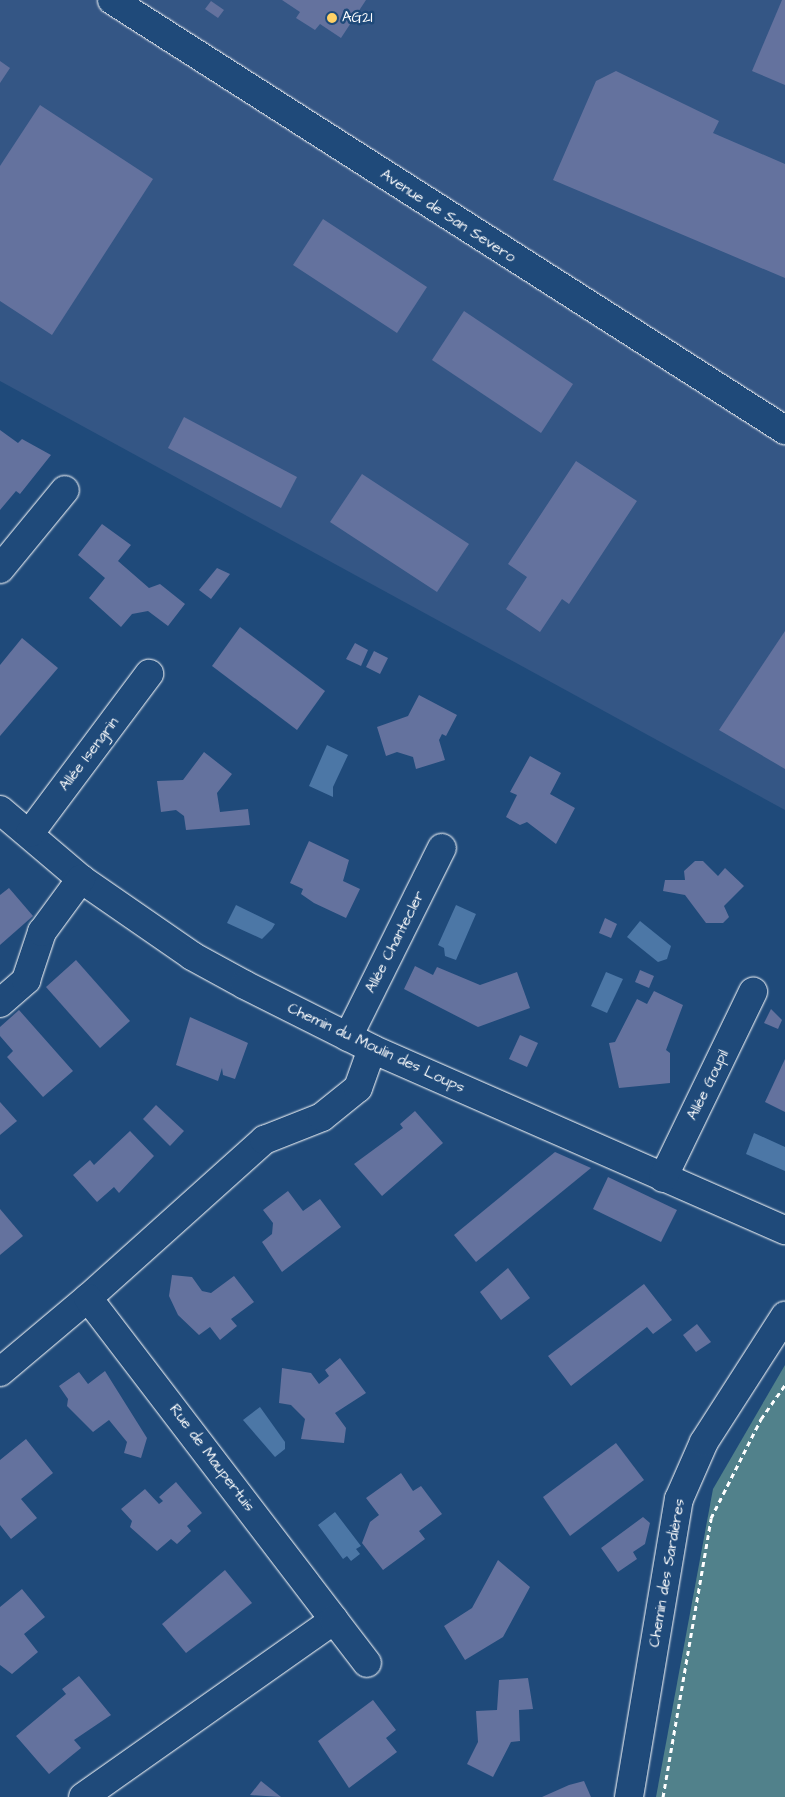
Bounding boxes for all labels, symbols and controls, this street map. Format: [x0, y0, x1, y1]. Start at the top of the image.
place label: AG2I [342, 9, 373, 27]
marker: AG2I [326, 12, 338, 24]
street label: Avenue de San Severo [377, 166, 519, 266]
street label: Allée Isengrin [55, 714, 123, 794]
street label: Allée Chantecler [362, 888, 428, 996]
street label: Chemin du Moulin des Loups [285, 999, 467, 1097]
street label: Allée Goupil [683, 1047, 733, 1123]
street label: Rue de Maupertuis [166, 1401, 258, 1515]
street label: Chemin des Sardières [645, 1497, 689, 1649]

